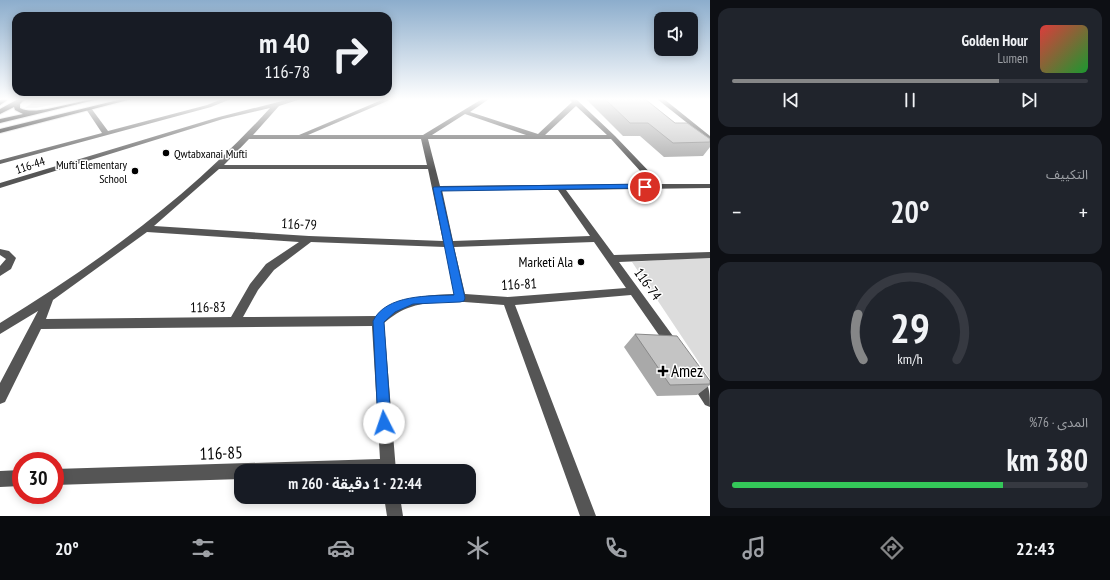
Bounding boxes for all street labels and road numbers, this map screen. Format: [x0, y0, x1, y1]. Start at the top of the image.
street label: 116-44 [13, 153, 47, 177]
street label: 116-79 [281, 214, 317, 234]
street label: 116-74 [630, 264, 666, 304]
street label: 116-81 [501, 274, 537, 294]
street label: 116-83 [190, 298, 226, 316]
street label: 116-85 [199, 441, 243, 465]

